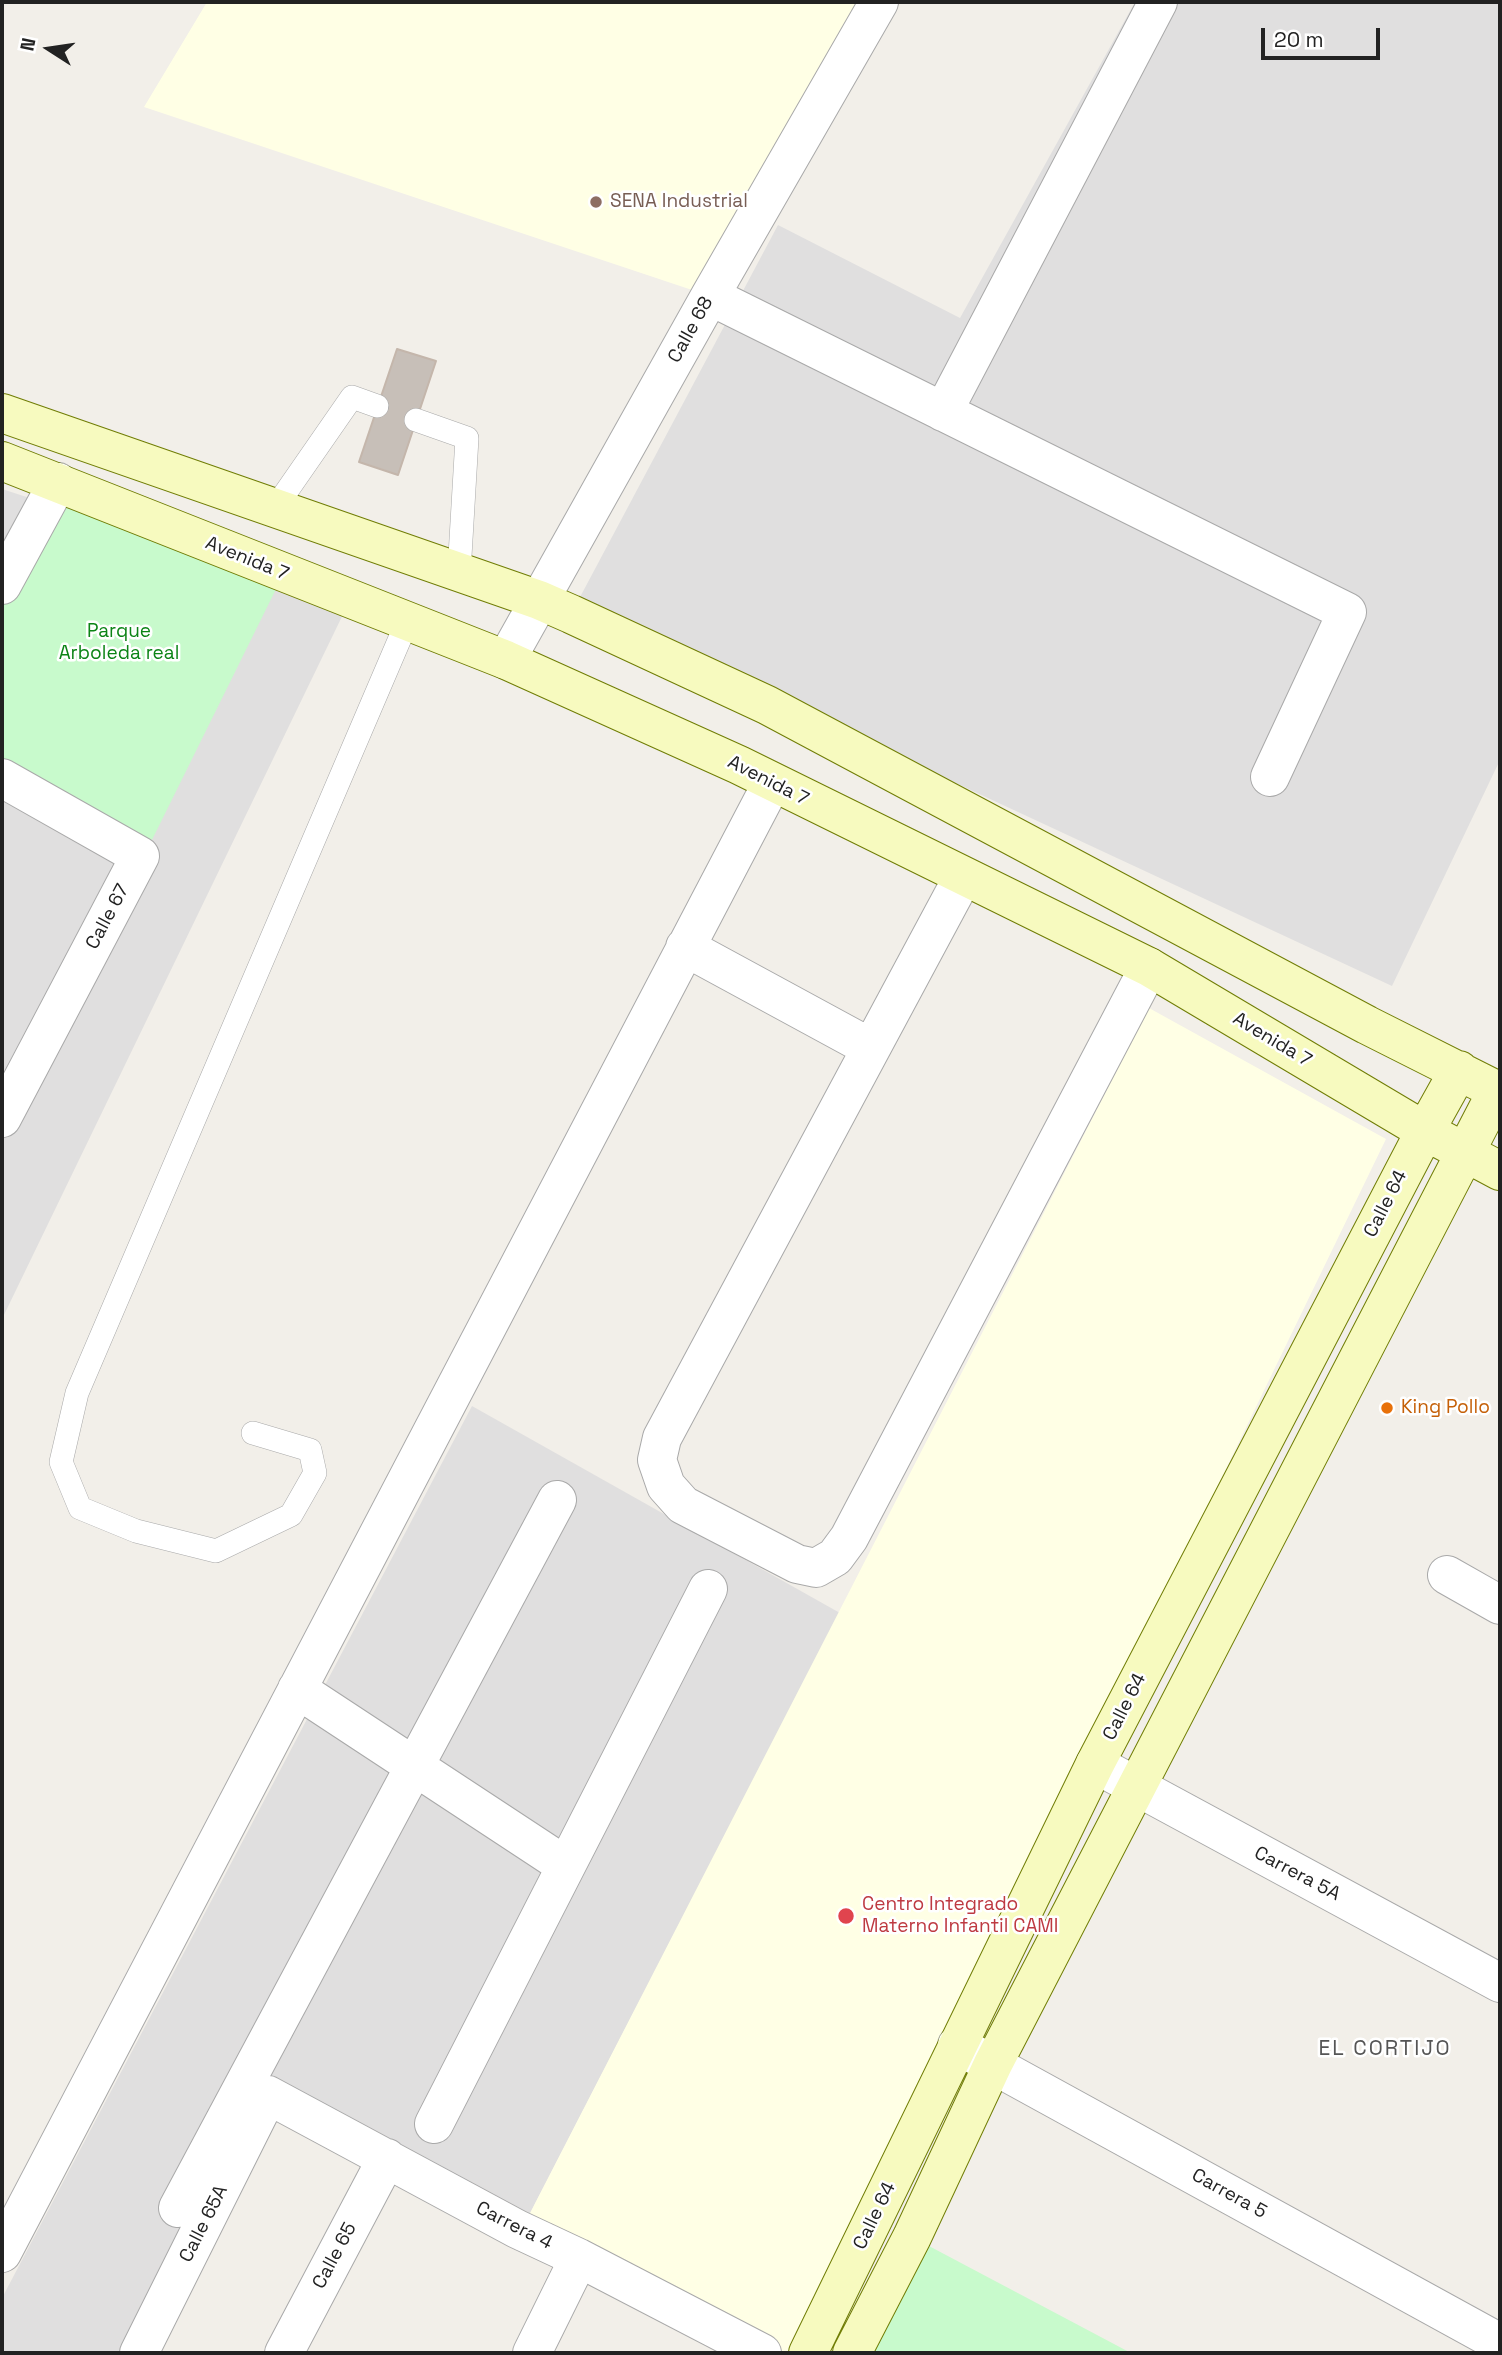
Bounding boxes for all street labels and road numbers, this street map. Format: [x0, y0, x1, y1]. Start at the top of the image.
street label: Calle 68 [664, 293, 718, 367]
street label: Avenida 7 [202, 532, 292, 586]
street label: Avenida 7 [724, 751, 812, 811]
street label: Calle 67 [81, 880, 135, 954]
street label: Avenida 7 [1229, 1008, 1315, 1072]
street label: Calle 64 [1359, 1167, 1413, 1241]
street label: Calle 64 [1098, 1670, 1152, 1744]
street label: Carrera 5A [1250, 1842, 1344, 1906]
street label: Carrera 5 [1187, 2164, 1271, 2224]
street label: Calle 64 [849, 2179, 901, 2253]
street label: Calle 65A [175, 2182, 233, 2266]
street label: Carrera 4 [472, 2197, 556, 2255]
street label: Calle 65 [308, 2219, 362, 2293]

